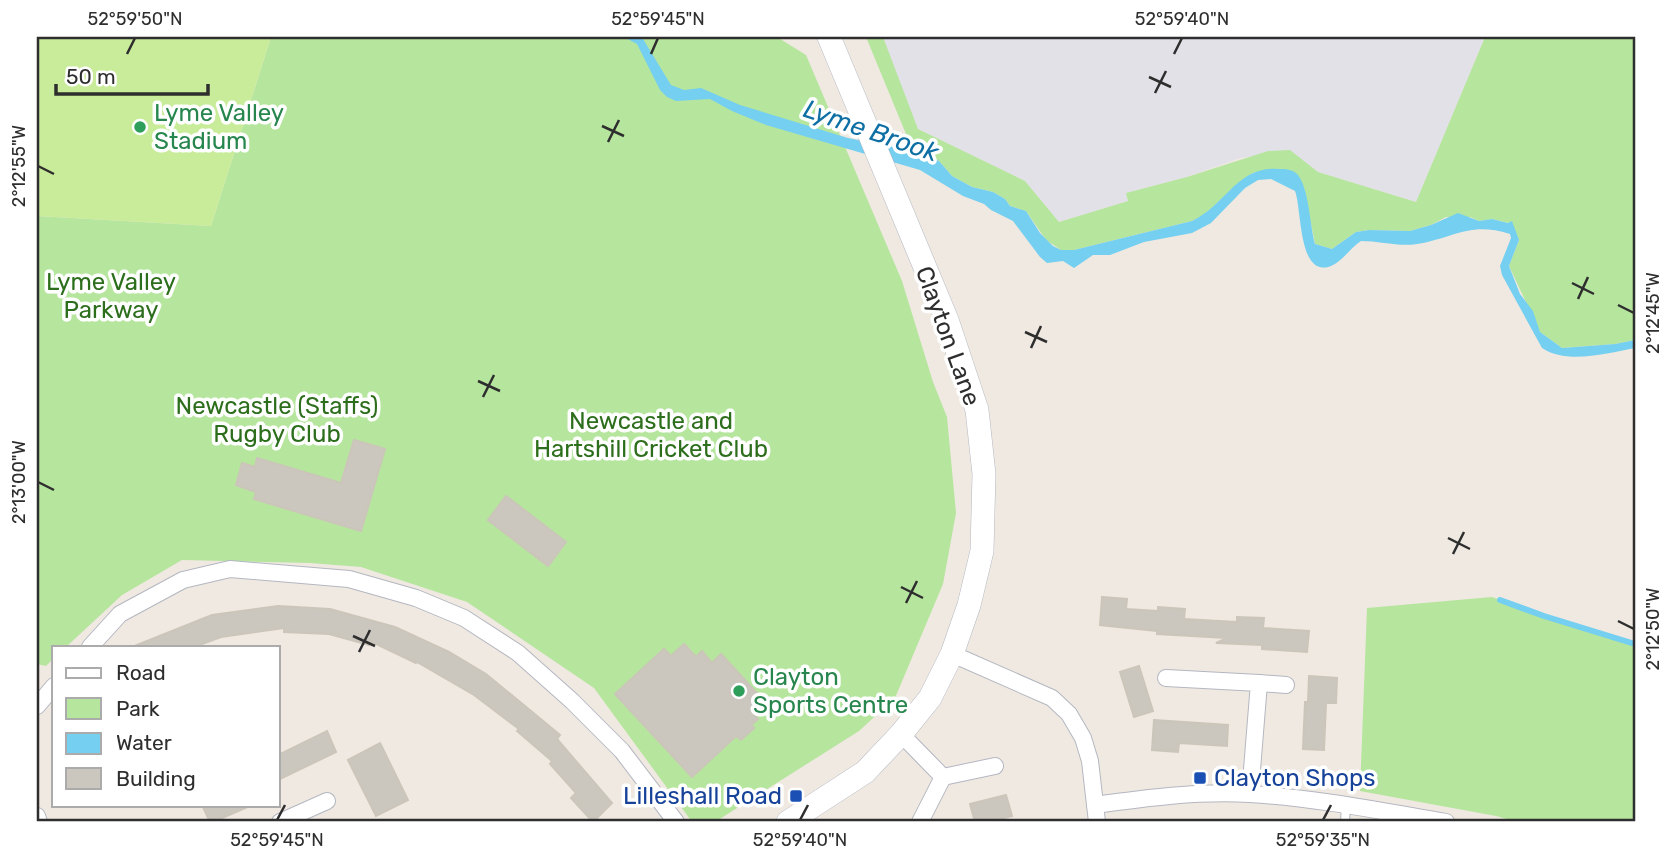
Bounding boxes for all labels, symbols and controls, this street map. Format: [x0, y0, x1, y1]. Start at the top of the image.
text: 52°59'50"N [88, 8, 182, 30]
text: 52°59'45"N [611, 8, 705, 30]
text: 52°59'40"N [1135, 8, 1229, 30]
scale bar [56, 52, 208, 96]
text: 50 m [66, 64, 116, 89]
water label: Lyme Brook [799, 93, 943, 169]
place label: Lyme Valley Stadium [154, 99, 284, 155]
marker: Lyme Valley Stadium [132, 119, 148, 135]
text: 2°12'55"W [8, 125, 30, 207]
street label: Clayton Lane [910, 262, 986, 410]
park label: Lyme Valley Parkway [46, 268, 176, 324]
text: 2°12'45"W [1642, 272, 1664, 354]
park label: Newcastle (Staffs) Rugby Club [176, 392, 378, 448]
park label: Newcastle and Hartshill Cricket Club [534, 407, 768, 463]
text: 2°13'00"W [8, 440, 30, 524]
text: 2°12'50"W [1642, 587, 1664, 671]
legend [52, 646, 280, 806]
text: Road [116, 660, 166, 685]
place label: Clayton Sports Centre [753, 663, 908, 719]
marker: Clayton Sports Centre [731, 683, 747, 699]
text: Park [116, 696, 160, 721]
text: Water [116, 730, 172, 755]
place label: Clayton Shops [1214, 764, 1376, 792]
text: Building [116, 766, 196, 791]
marker: Clayton Shops [1192, 770, 1208, 786]
place label: Lilleshall Road [623, 782, 782, 810]
marker: Lilleshall Road [788, 788, 804, 804]
text: 52°59'45"N [230, 829, 324, 851]
text: 52°59'40"N [753, 829, 847, 851]
text: 52°59'35"N [1276, 829, 1370, 851]

